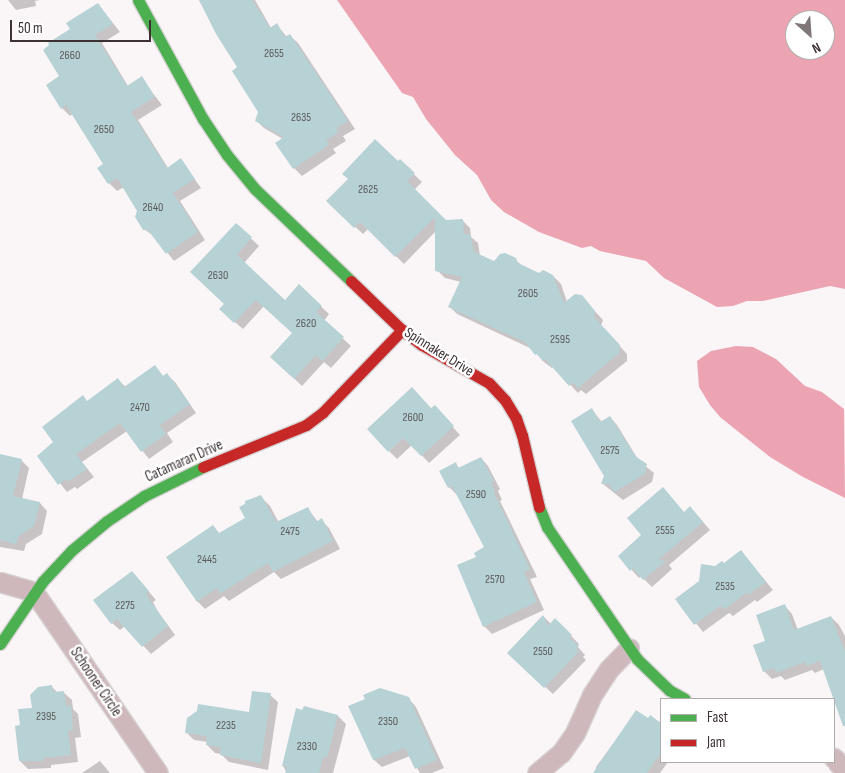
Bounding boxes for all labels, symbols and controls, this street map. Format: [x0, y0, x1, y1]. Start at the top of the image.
scale bar [12, 10, 154, 42]
north arrow [785, 10, 835, 60]
text: 50 m [18, 19, 43, 38]
text: N [809, 39, 823, 57]
house number: 2655 [264, 47, 284, 61]
house number: 2660 [60, 49, 80, 63]
house number: 2635 [291, 111, 311, 125]
house number: 2650 [94, 123, 114, 137]
house number: 2625 [358, 183, 378, 197]
house number: 2640 [143, 201, 163, 215]
house number: 2630 [208, 269, 228, 283]
house number: 2605 [518, 287, 538, 301]
house number: 2620 [296, 317, 316, 331]
street label: Spinnaker Drive [401, 324, 477, 380]
house number: 2595 [550, 333, 570, 347]
house number: 2470 [130, 401, 150, 415]
house number: 2600 [403, 411, 423, 425]
street label: Catamaran Drive [142, 436, 226, 486]
house number: 2575 [600, 444, 620, 458]
house number: 2590 [466, 488, 486, 502]
house number: 2555 [655, 524, 675, 538]
house number: 2475 [280, 525, 300, 539]
house number: 2445 [197, 553, 217, 567]
house number: 2570 [485, 573, 505, 587]
house number: 2535 [715, 580, 735, 594]
house number: 2275 [115, 599, 135, 613]
street label: Schooner Circle [66, 644, 126, 720]
house number: 2550 [533, 645, 553, 659]
legend [660, 698, 835, 763]
text: Fast [707, 708, 728, 727]
house number: 2395 [36, 710, 56, 724]
house number: 2350 [378, 715, 398, 729]
house number: 2235 [216, 719, 236, 733]
text: Jam [707, 733, 725, 752]
house number: 2330 [297, 740, 317, 754]

